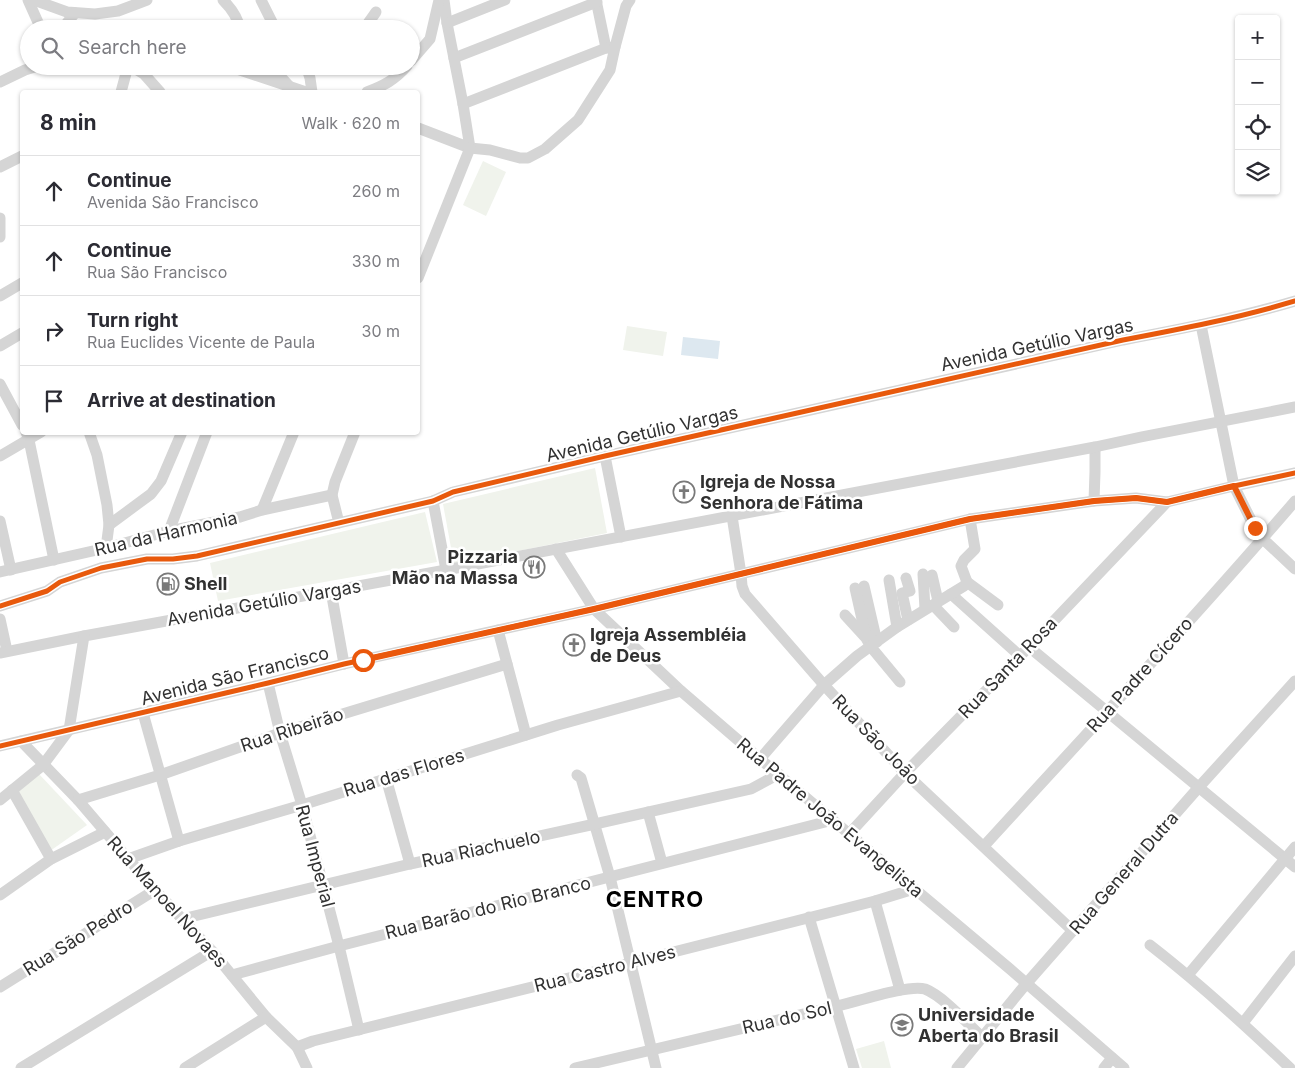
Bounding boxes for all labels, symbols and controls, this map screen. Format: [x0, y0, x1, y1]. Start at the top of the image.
map controls [1235, 15, 1280, 195]
button: + [1235, 15, 1280, 60]
search box [20, 20, 420, 75]
icon: search [38, 34, 66, 62]
text: Search here [78, 36, 187, 59]
button: − [1235, 60, 1280, 105]
button: locate [1235, 105, 1280, 150]
text: 8 min [40, 110, 97, 135]
text: Walk · 620 m [302, 113, 400, 133]
button: layers [1235, 150, 1280, 195]
text: Continue [87, 169, 172, 192]
icon: ahead [40, 177, 68, 205]
text: 260 m [352, 181, 400, 201]
text: Avenida São Francisco [87, 192, 259, 212]
text: Continue [87, 239, 172, 262]
icon: ahead [40, 247, 68, 275]
text: 330 m [352, 251, 400, 271]
text: Rua São Francisco [87, 262, 227, 282]
text: Turn right [87, 309, 178, 332]
street label: Avenida Getúlio Vargas [939, 314, 1135, 375]
icon: right [40, 317, 68, 345]
text: 30 m [362, 321, 400, 341]
text: Rua Euclides Vicente de Paula [87, 332, 315, 352]
icon: arrive [40, 387, 68, 415]
text: Arrive at destination [87, 389, 276, 412]
street label: Avenida Getúlio Vargas [544, 401, 740, 466]
place label: Igreja de Nossa Senhora de Fátima [700, 471, 863, 513]
church icon: Igreja de Nossa Senhora de Fátima [672, 480, 696, 504]
street label: Rua da Harmonia [92, 507, 239, 560]
route end [1244, 517, 1267, 540]
place label: Pizzaria Mão na Massa [392, 546, 518, 588]
restaurant icon: Pizzaria Mão na Massa [522, 555, 546, 579]
fuel station icon: Shell [156, 572, 180, 596]
place label: Shell [184, 573, 227, 594]
street label: Avenida Getúlio Vargas [165, 575, 362, 630]
street label: Rua Santa Rosa [954, 613, 1061, 723]
street label: Rua Padre Cícero [1082, 613, 1197, 737]
place label: Igreja Assembléia de Deus [590, 624, 746, 666]
church icon: Igreja Assembléia de Deus [562, 633, 586, 657]
street label: Avenida São Francisco [139, 642, 331, 709]
route start [352, 649, 375, 672]
street label: Rua São João [828, 690, 925, 789]
street label: Rua Ribeirão [238, 703, 346, 756]
street label: Rua Padre João Evangelista [733, 733, 928, 902]
street label: Rua das Flores [341, 744, 467, 801]
street label: Rua Imperial [292, 802, 339, 909]
street label: Rua General Dutra [1065, 807, 1182, 938]
street label: Rua Riachuelo [420, 826, 542, 871]
street label: Rua Manoel Novaes [103, 832, 232, 972]
street label: Rua Barão do Rio Branco [383, 872, 593, 943]
district label: CENTRO [606, 886, 704, 912]
street label: Rua São Pedro [19, 896, 136, 980]
street label: Rua Castro Alves [532, 941, 678, 996]
street label: Rua do Sol [740, 997, 834, 1038]
place label: Universidade Aberta do Brasil [918, 1004, 1059, 1046]
school or university icon: Universidade Aberta do Brasil [890, 1013, 914, 1037]

